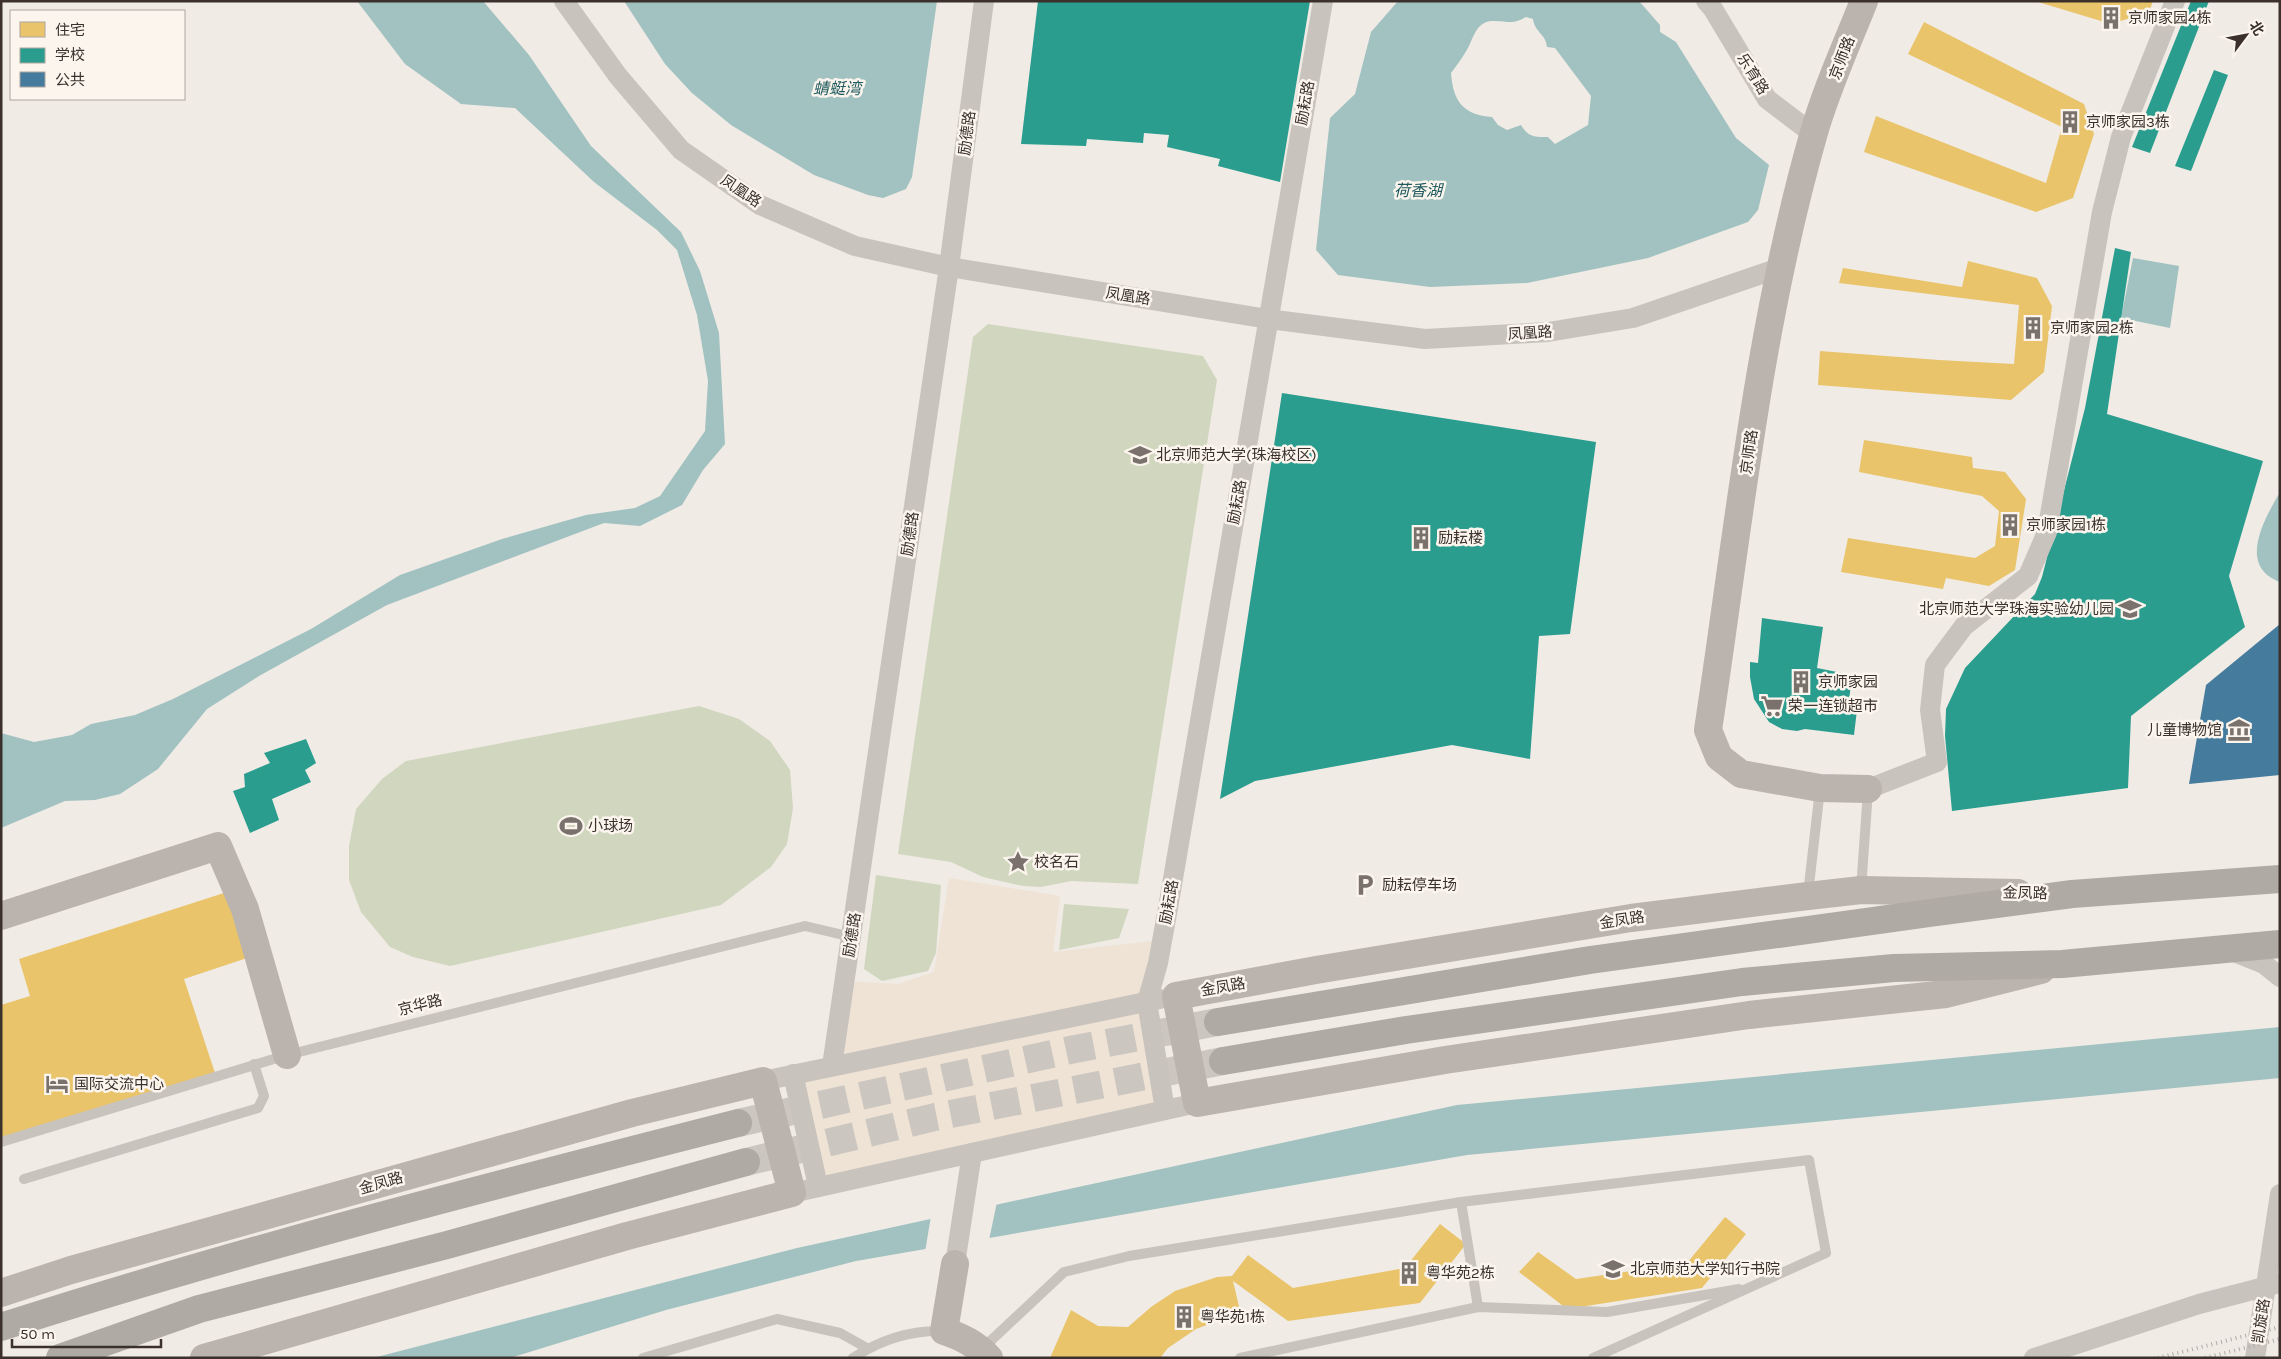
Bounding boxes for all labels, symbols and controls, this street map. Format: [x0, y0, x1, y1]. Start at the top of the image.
building icon: 京师家园4栋 [2098, 5, 2124, 31]
place label: 京师家园4栋 [2128, 9, 2211, 27]
legend [10, 10, 185, 100]
north arrow [2221, 10, 2271, 60]
text: 北 [2246, 18, 2268, 39]
text: 住宅 [55, 21, 85, 39]
street label: 京师路 [1826, 34, 1858, 82]
text: 学校 [55, 46, 85, 64]
street label: 乐育路 [1733, 50, 1773, 98]
text: 公共 [55, 71, 85, 89]
water label: 蜻蜓湾 [813, 79, 864, 98]
street label: 励耘路 [1292, 79, 1318, 127]
building icon: 京师家园3栋 [2057, 109, 2083, 135]
street label: 励德路 [955, 110, 979, 156]
place label: 京师家园3栋 [2086, 113, 2170, 131]
street label: 凤凰路 [717, 171, 765, 211]
water label: 荷香湖 [1394, 181, 1445, 200]
street label: 凤凰路 [1104, 284, 1152, 308]
building icon: 京师家园2栋 [2020, 315, 2046, 341]
place label: 京师家园2栋 [2050, 319, 2134, 337]
street label: 凤凰路 [1507, 322, 1553, 344]
street label: 京师路 [1737, 428, 1761, 476]
school or university icon: 北京师范大学(珠海校区) [1127, 442, 1153, 468]
place label: 北京师范大学(珠海校区) [1156, 446, 1317, 464]
street label: 励耘路 [1224, 478, 1250, 526]
street label: 励德路 [898, 510, 922, 558]
building icon: 京师家园1栋 [1997, 512, 2023, 538]
place label: 京师家园1栋 [2026, 516, 2106, 534]
building icon: 励耘楼 [1408, 525, 1434, 551]
place label: 励耘楼 [1438, 529, 1483, 547]
school or university icon: 北京师范大学珠海实验幼儿园 [2117, 596, 2143, 622]
place label: 北京师范大学珠海实验幼儿园 [1919, 600, 2114, 618]
building icon: 京师家园 [1788, 669, 1814, 695]
place label: 京师家园 [1818, 673, 1878, 691]
supermarket icon: 荣一连锁超市 [1759, 693, 1785, 719]
place label: 荣一连锁超市 [1788, 697, 1878, 715]
museum icon: 儿童博物馆 [2226, 717, 2252, 743]
place label: 儿童博物馆 [2147, 721, 2222, 739]
sports icon: 小球场 [558, 813, 584, 839]
place label: 小球场 [588, 817, 633, 835]
place icon: 校名石 [1005, 849, 1031, 875]
place label: 校名石 [1034, 853, 1079, 871]
parking icon: 励耘停车场 [1352, 872, 1378, 898]
place label: 励耘停车场 [1382, 876, 1457, 894]
street label: 励耘路 [1156, 878, 1182, 926]
street label: 金凤路 [2002, 884, 2048, 902]
street label: 金凤路 [1598, 908, 1646, 932]
street label: 励德路 [840, 911, 864, 959]
street label: 金凤路 [1199, 974, 1247, 1000]
street label: 京华路 [396, 991, 444, 1019]
hotel icon: 国际交流中心 [44, 1071, 70, 1097]
place label: 国际交流中心 [74, 1075, 164, 1093]
street label: 金凤路 [357, 1168, 405, 1198]
school or university icon: 北京师范大学知行书院 [1600, 1256, 1626, 1282]
building icon: 粤华苑2栋 [1396, 1260, 1422, 1286]
place label: 北京师范大学知行书院 [1630, 1260, 1780, 1278]
place label: 粤华苑2栋 [1426, 1264, 1495, 1282]
street label: 凯旋路 [2249, 1297, 2273, 1345]
building icon: 粤华苑1栋 [1171, 1304, 1197, 1330]
place label: 粤华苑1栋 [1200, 1308, 1265, 1326]
scale bar [12, 1316, 161, 1348]
text: 50 m [20, 1325, 55, 1343]

